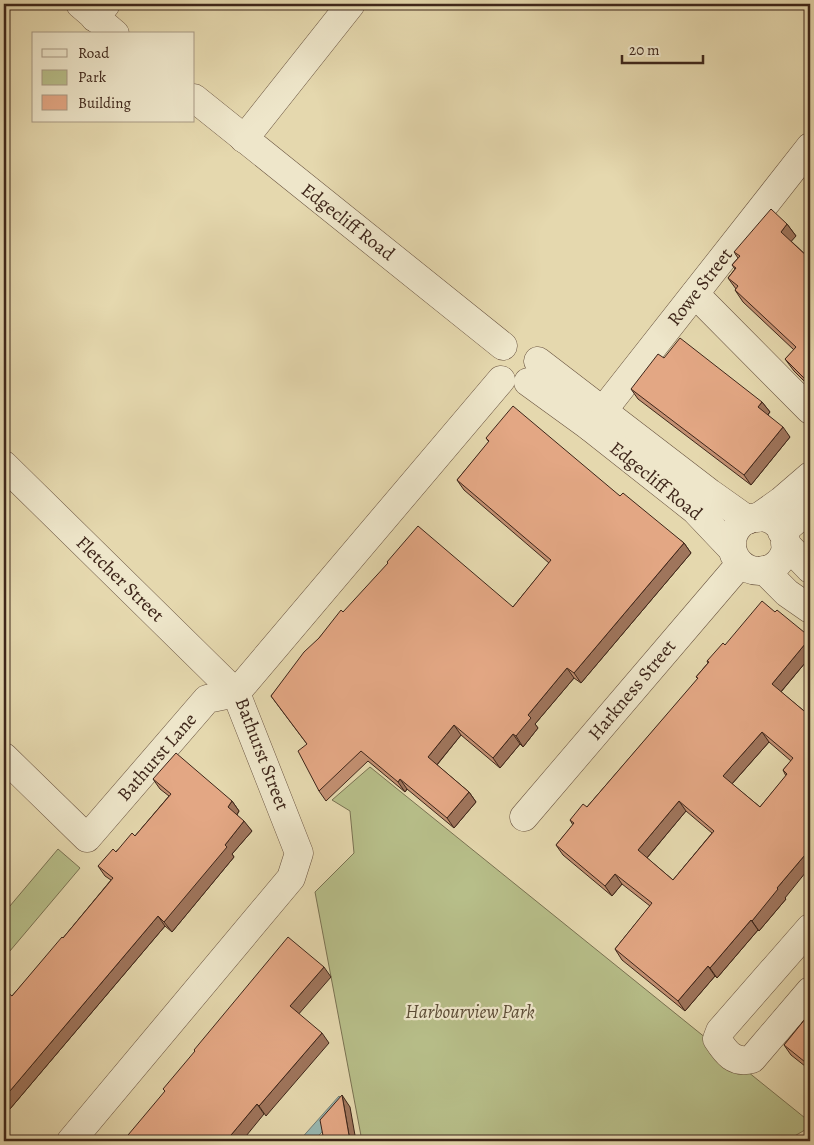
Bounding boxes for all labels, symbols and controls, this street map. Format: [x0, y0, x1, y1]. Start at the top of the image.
legend [32, 32, 195, 122]
scale bar [622, 32, 703, 64]
text: 20 m [629, 40, 660, 60]
text: Road [78, 43, 110, 63]
text: Park [78, 67, 107, 87]
text: Building [78, 93, 131, 113]
street label: Edgecliff Road [296, 177, 401, 267]
street label: Rowe Street [661, 243, 739, 331]
street label: Edgecliff Road [604, 436, 708, 527]
street label: Fletcher Street [70, 530, 170, 628]
street label: Harkness Street [582, 634, 682, 746]
street label: Bathurst Street [229, 694, 295, 814]
street label: Bathurst Lane [111, 707, 203, 807]
park label: Harbourview Park [405, 999, 535, 1025]

